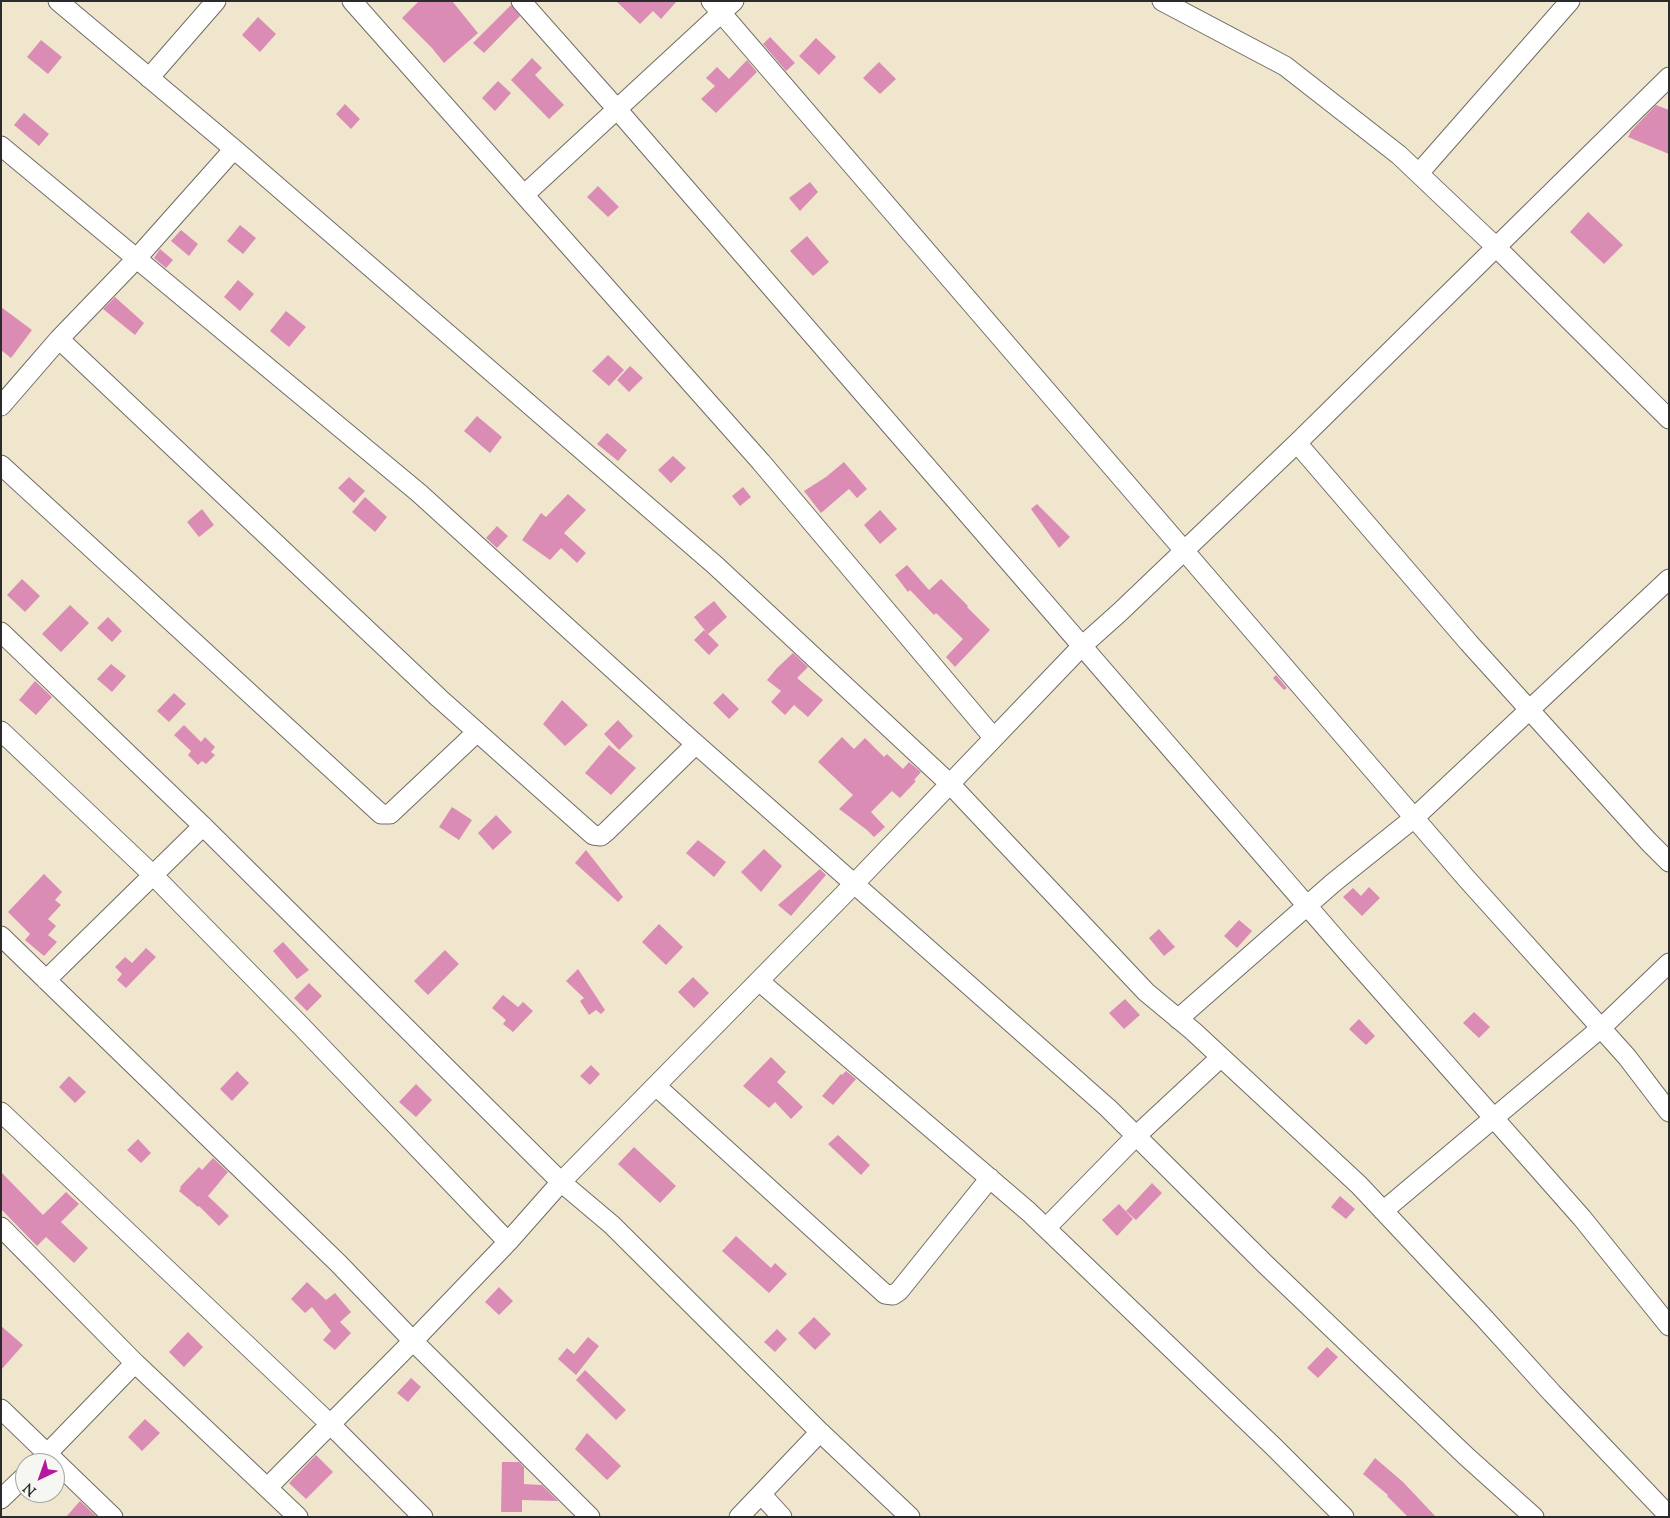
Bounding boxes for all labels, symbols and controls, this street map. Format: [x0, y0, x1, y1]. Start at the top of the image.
north arrow [15, 1453, 65, 1503]
text: N [20, 1477, 41, 1500]

